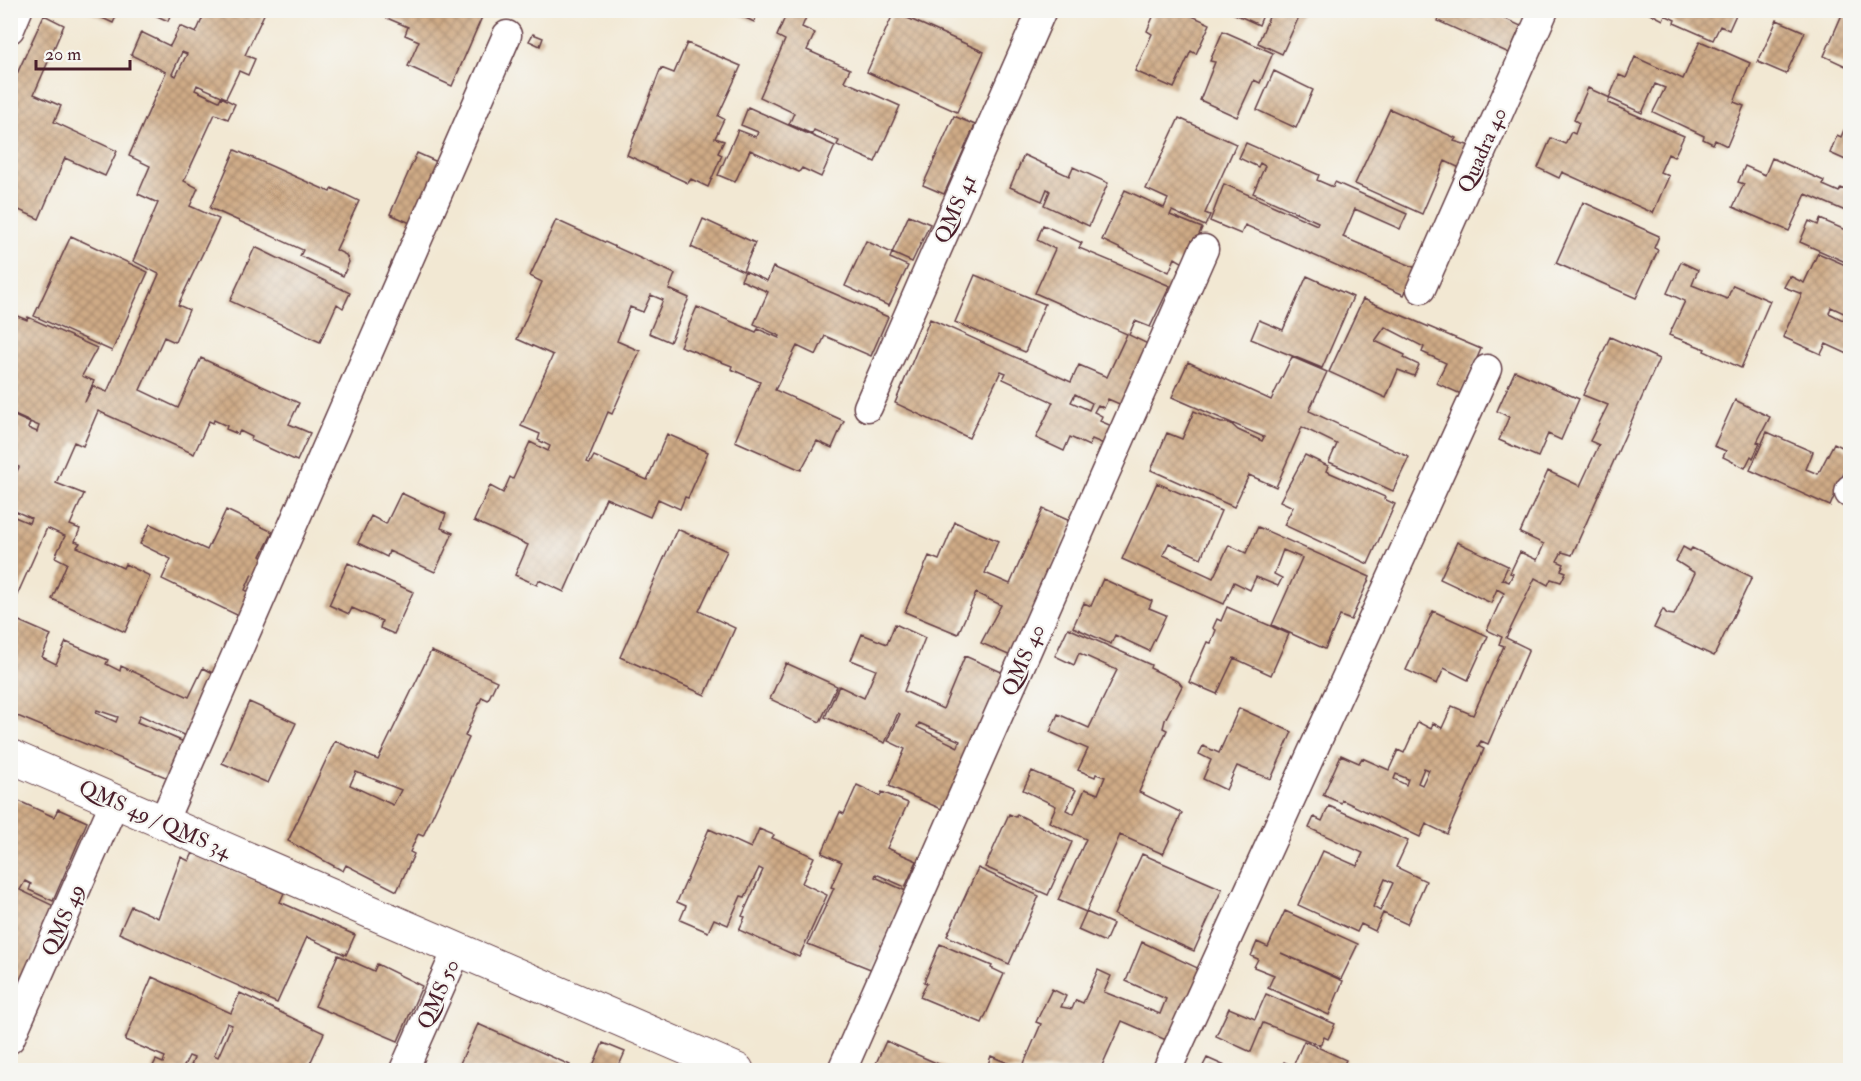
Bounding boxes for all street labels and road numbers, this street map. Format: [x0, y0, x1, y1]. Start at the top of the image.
street label: Quadra 40 [1452, 103, 1513, 197]
street label: QMS 41 [928, 170, 983, 248]
street label: QMS 40 [996, 620, 1051, 700]
street label: QMS 49 / QMS 34 [75, 774, 237, 866]
street label: QMS 49 [36, 880, 91, 960]
street label: QMS 50 [411, 955, 466, 1033]

